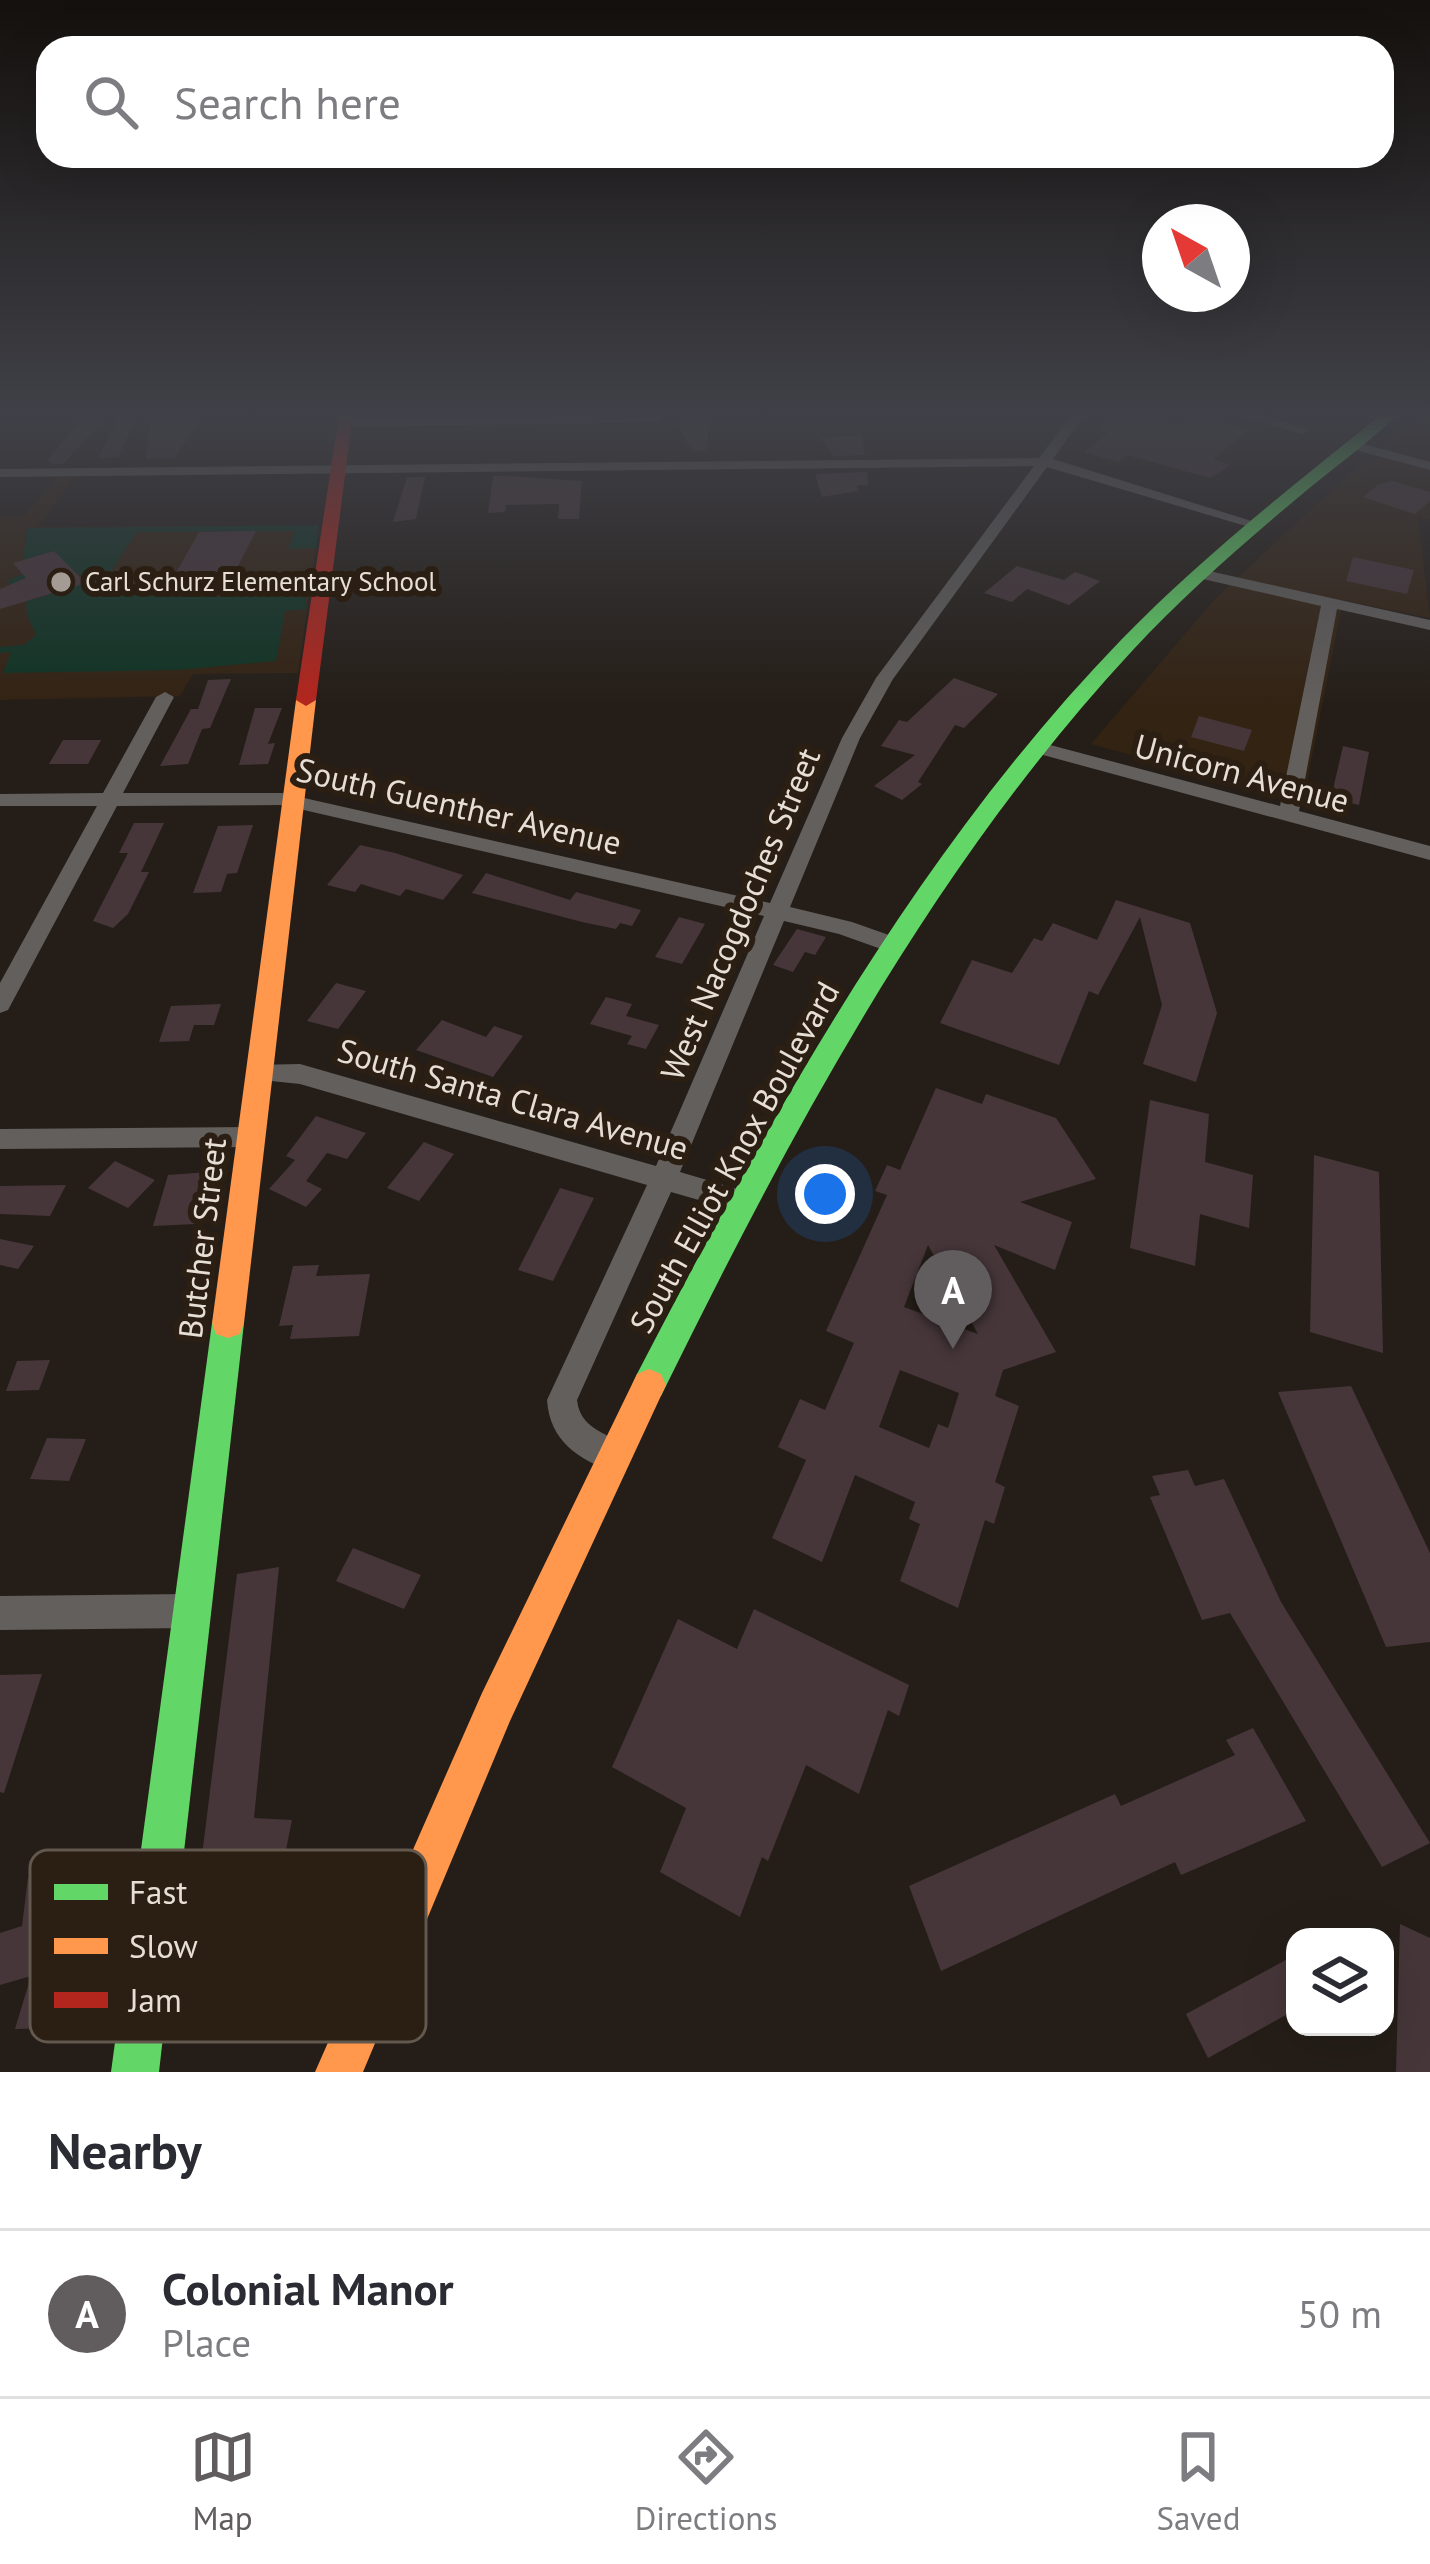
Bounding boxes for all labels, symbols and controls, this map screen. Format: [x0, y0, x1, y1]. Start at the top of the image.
search box [36, 36, 1394, 168]
icon: search [78, 69, 144, 135]
text: Search here [174, 73, 401, 131]
north arrow [1142, 204, 1250, 312]
place label: Carl Schurz Elementary School [85, 564, 436, 598]
marker: Carl Schurz Elementary School [48, 569, 74, 595]
street label: Unicorn Avenue [1130, 723, 1354, 822]
street label: West Nacogdoches Street [650, 741, 829, 1086]
street label: South Guenther Avenue [293, 747, 626, 864]
street label: South Elliot Knox Boulevard [619, 974, 848, 1340]
street label: South Santa Clara Avenue [333, 1028, 693, 1169]
street label: Butcher Street [168, 1135, 235, 1341]
your location [795, 1164, 855, 1224]
pin: A [914, 1250, 992, 1349]
legend [30, 1850, 426, 2042]
text: Fast [129, 1870, 188, 1913]
text: Slow [129, 1924, 198, 1967]
map controls [1286, 1928, 1394, 2036]
button: layers [1286, 1928, 1394, 2036]
text: Jam [127, 1978, 182, 2021]
text: Nearby [48, 2117, 202, 2183]
text: Colonial Manor [162, 2259, 453, 2317]
text: A [75, 2288, 99, 2339]
text: 50 m [1297, 2288, 1382, 2339]
text: Place [162, 2317, 251, 2368]
tab: Map [190, 2424, 256, 2539]
tab: Directions [635, 2424, 777, 2539]
tab: Saved [1156, 2424, 1240, 2539]

